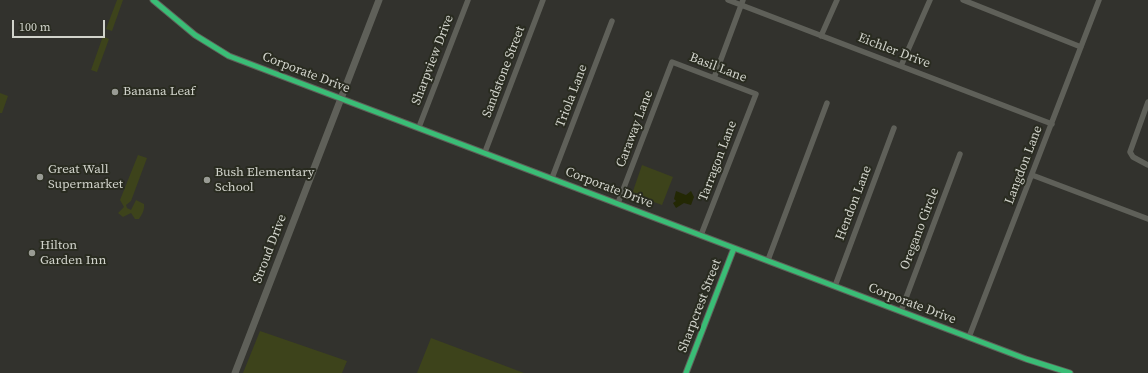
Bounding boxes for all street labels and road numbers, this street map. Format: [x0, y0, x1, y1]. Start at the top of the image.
street label: Sharpview Drive [409, 13, 457, 107]
street label: Sandstone Street [479, 24, 529, 120]
street label: Eichler Drive [856, 30, 932, 72]
street label: Corporate Drive [260, 49, 352, 97]
street label: Basil Lane [687, 50, 749, 86]
street label: Triola Lane [553, 62, 591, 130]
street label: Caraway Lane [613, 88, 657, 170]
street label: Tarragon Lane [696, 119, 740, 203]
street label: Langdon Lane [1002, 123, 1046, 207]
street label: Hendon Lane [833, 163, 875, 243]
street label: Corporate Drive [563, 164, 655, 212]
street label: Oregano Circle [897, 186, 943, 272]
street label: Stroud Drive [250, 212, 290, 286]
street label: Sharpcrest Street [675, 257, 725, 355]
street label: Corporate Drive [866, 280, 958, 328]

